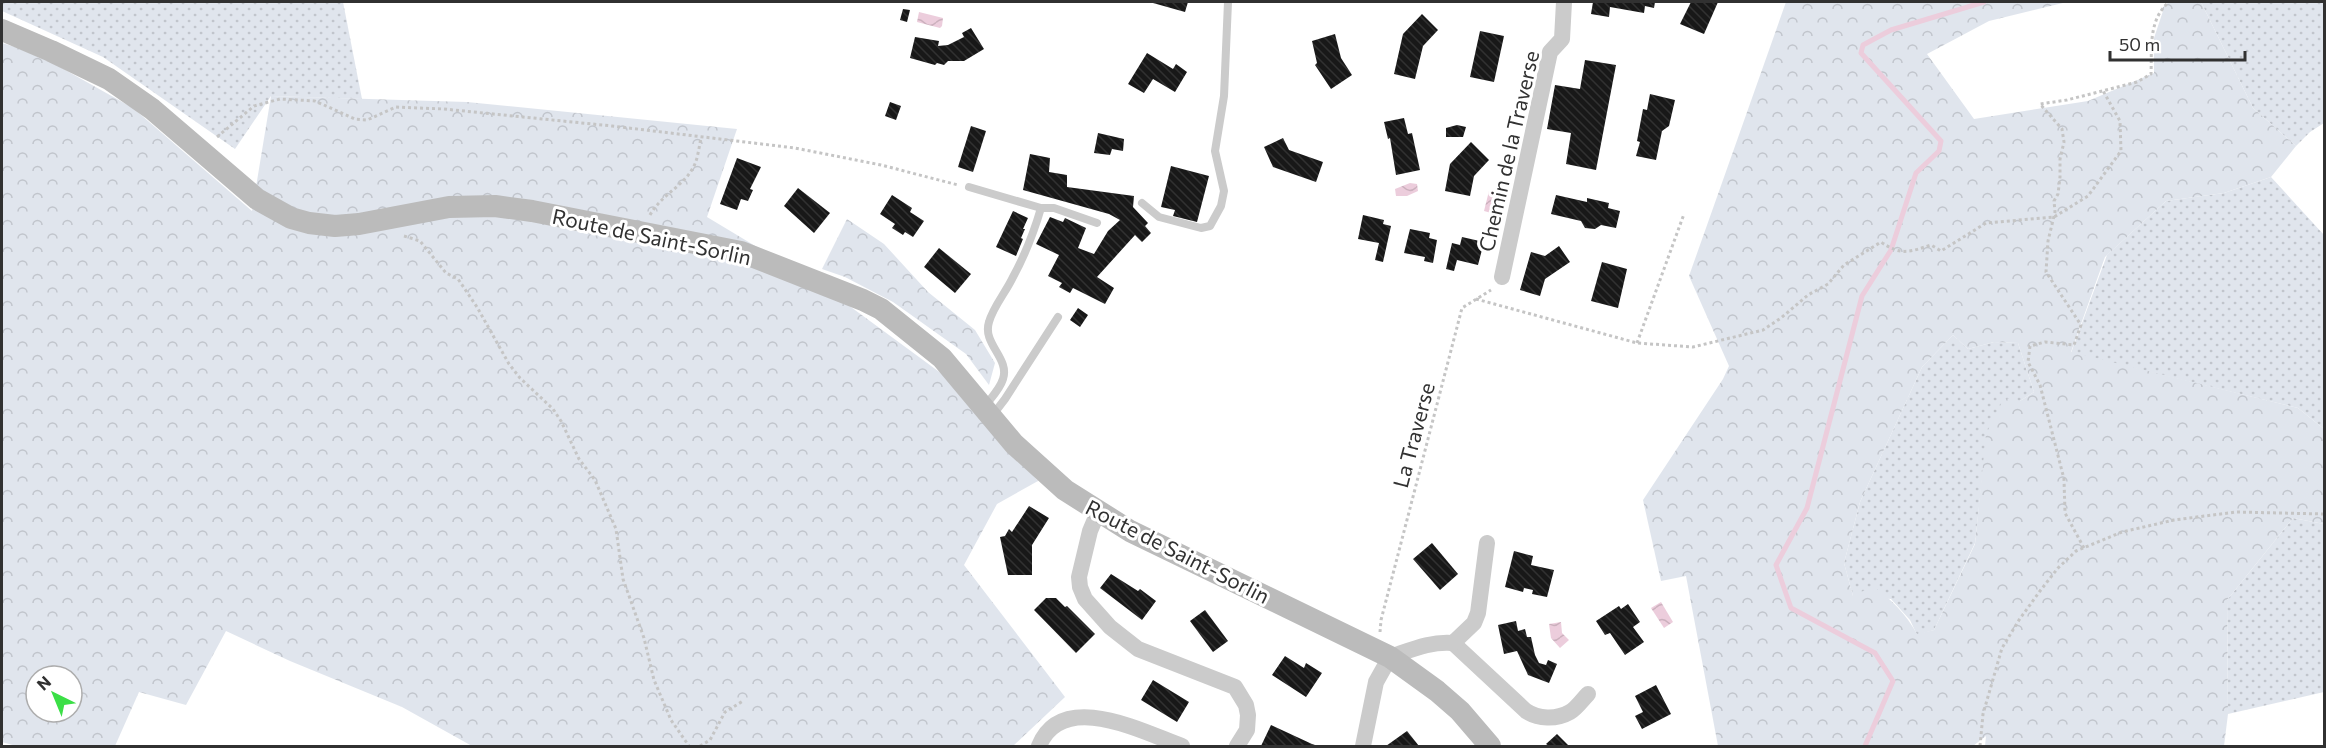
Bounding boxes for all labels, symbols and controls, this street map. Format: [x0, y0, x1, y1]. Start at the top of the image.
scale bar [2110, 24, 2245, 62]
text: 50 m [2119, 33, 2160, 55]
street label: Chemin de la Traverse [1473, 48, 1543, 254]
street label: Route de Saint-Sorlin [550, 203, 754, 269]
street label: La Traverse [1387, 380, 1439, 490]
street label: Route de Saint-Sorlin [1082, 494, 1274, 608]
north arrow [24, 664, 84, 724]
text: N [33, 672, 54, 694]

